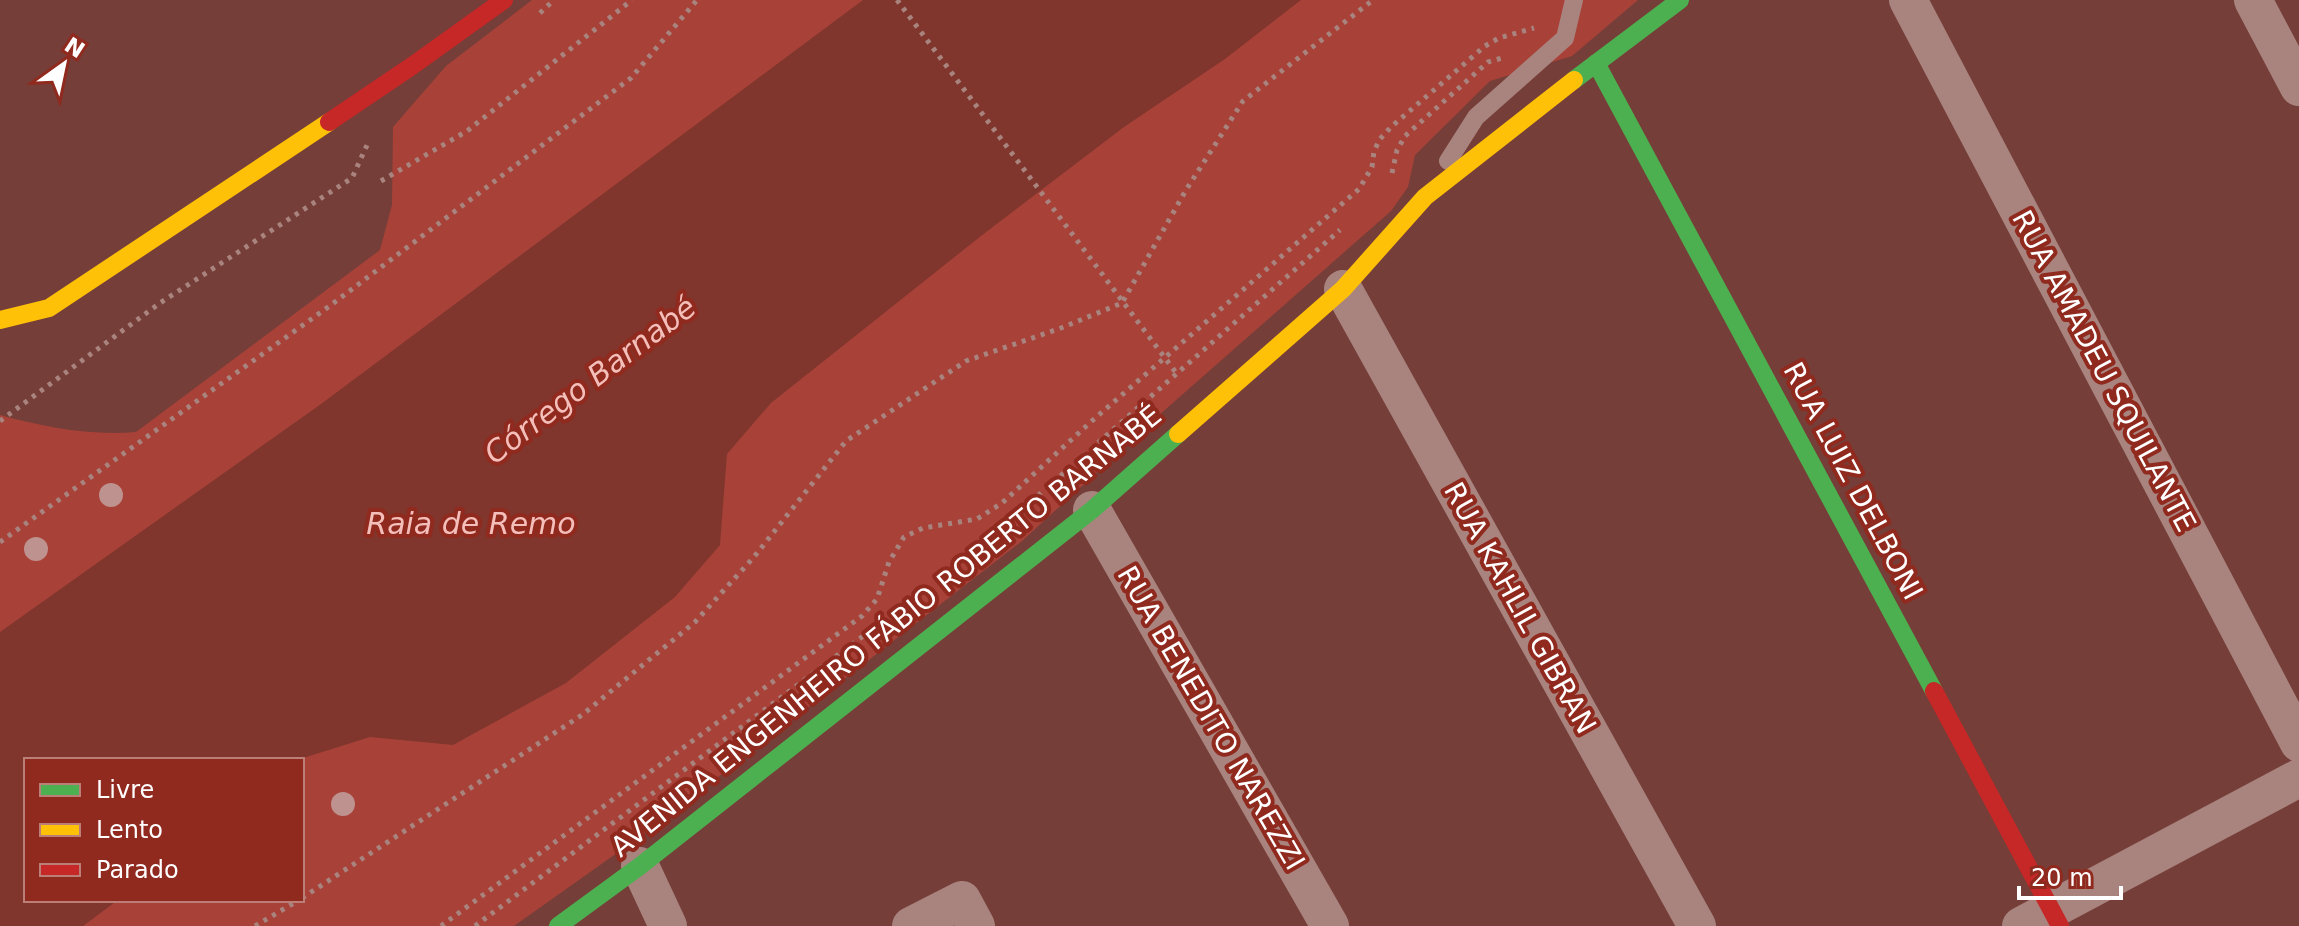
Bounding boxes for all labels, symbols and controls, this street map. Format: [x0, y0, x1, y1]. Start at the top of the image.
north arrow [24, 24, 104, 104]
text: N [60, 32, 89, 63]
street label: RUA AMADEU SQUILANTE [2005, 205, 2203, 537]
water label: Córrego Barnabé [477, 289, 703, 471]
street label: RUA LUIZ DELBONI [1776, 357, 1930, 605]
street label: AVENIDA ENGENHEIRO FÁBIO ROBERTO BARNABÉ [603, 398, 1168, 864]
street label: RUA KAHLIL GIBRAN [1437, 477, 1603, 739]
water label: Raia de Remo [366, 506, 576, 541]
street label: RUA BENEDITO NAREZZI [1110, 560, 1312, 876]
legend [24, 758, 304, 902]
text: Livre [96, 776, 154, 804]
text: Lento [96, 816, 163, 844]
scale bar [2019, 850, 2121, 900]
text: Parado [96, 856, 179, 884]
text: 20 m [2031, 864, 2093, 892]

